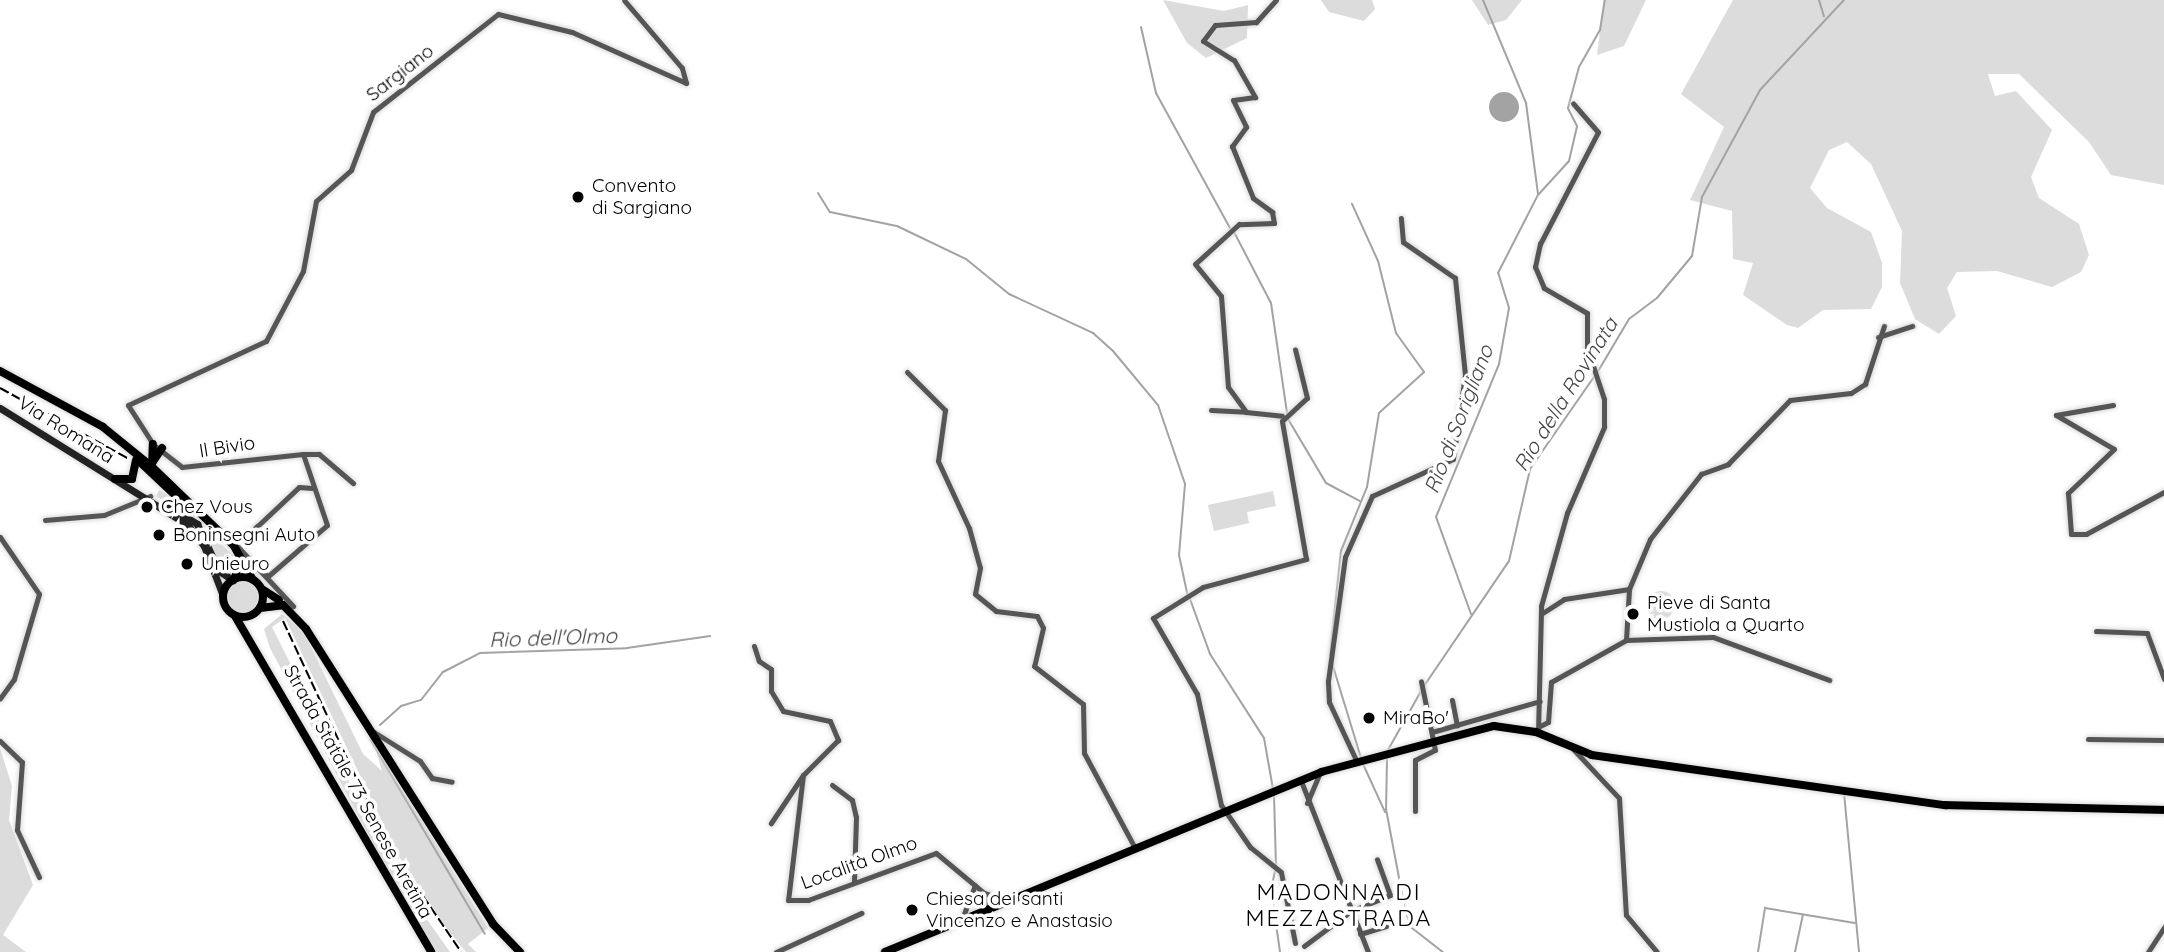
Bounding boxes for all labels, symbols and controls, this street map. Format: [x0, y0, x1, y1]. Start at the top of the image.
street label: Sargiano [362, 40, 438, 106]
place label: Convento di Sargiano [592, 175, 692, 219]
marker: Convento di Sargiano [570, 189, 586, 205]
water label: Rio della Rovinata [1508, 312, 1622, 476]
water label: Rio di Sorigliano [1418, 341, 1498, 497]
street label: Via Romana [14, 391, 118, 469]
street label: Il Bivio [197, 431, 257, 463]
place label: Chez Vous [161, 496, 253, 518]
marker: Chez Vous [139, 499, 155, 515]
place label: Boninsegni Auto [173, 524, 315, 546]
marker: Boninsegni Auto [151, 527, 167, 543]
place label: Unieuro [201, 553, 270, 575]
marker: Unieuro [179, 556, 195, 572]
place label: Pieve di Santa Mustiola a Quarto [1647, 592, 1804, 636]
marker: Pieve di Santa Mustiola a Quarto [1625, 606, 1641, 622]
water label: Rio dell'Olmo [489, 622, 617, 652]
street label: Strada Statale 73 Senese Aretina [279, 661, 437, 923]
place label: MiraBo' [1383, 707, 1449, 729]
marker: MiraBo' [1361, 710, 1377, 726]
street label: Località Olmo [798, 831, 920, 895]
district label: MADONNA DI MEZZASTRADA [1247, 878, 1431, 932]
place label: Chiesa dei santi Vincenzo e Anastasio [926, 888, 1113, 932]
marker: Chiesa dei santi Vincenzo e Anastasio [904, 902, 920, 918]

